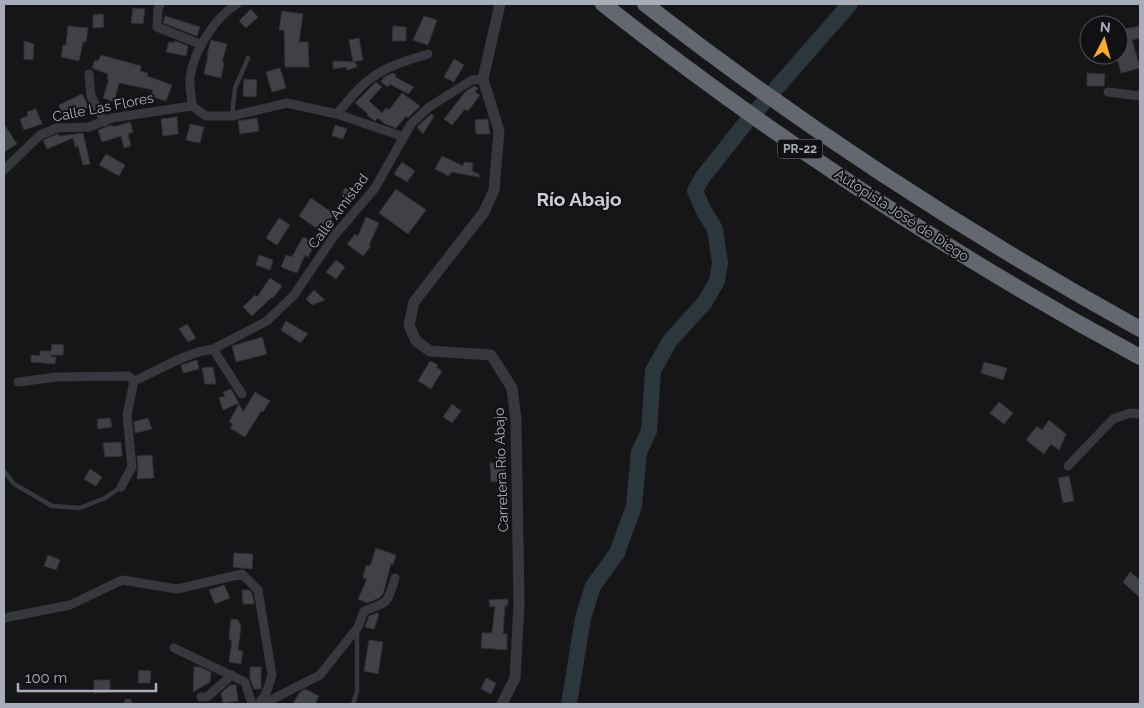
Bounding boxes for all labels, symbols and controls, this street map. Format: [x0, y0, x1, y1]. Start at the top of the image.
north arrow [1079, 15, 1129, 65]
text: N [1099, 19, 1112, 36]
street label: Calle Las Flores [51, 89, 155, 125]
road number: PR-22 [778, 140, 822, 158]
street label: Autopista José de Diego [832, 166, 972, 264]
street label: Calle Amistad [305, 170, 371, 252]
district label: Río Abajo [536, 188, 622, 210]
street label: Carretera Río Abajo [491, 407, 511, 533]
scale bar [18, 660, 155, 692]
text: 100 m [25, 669, 67, 687]

